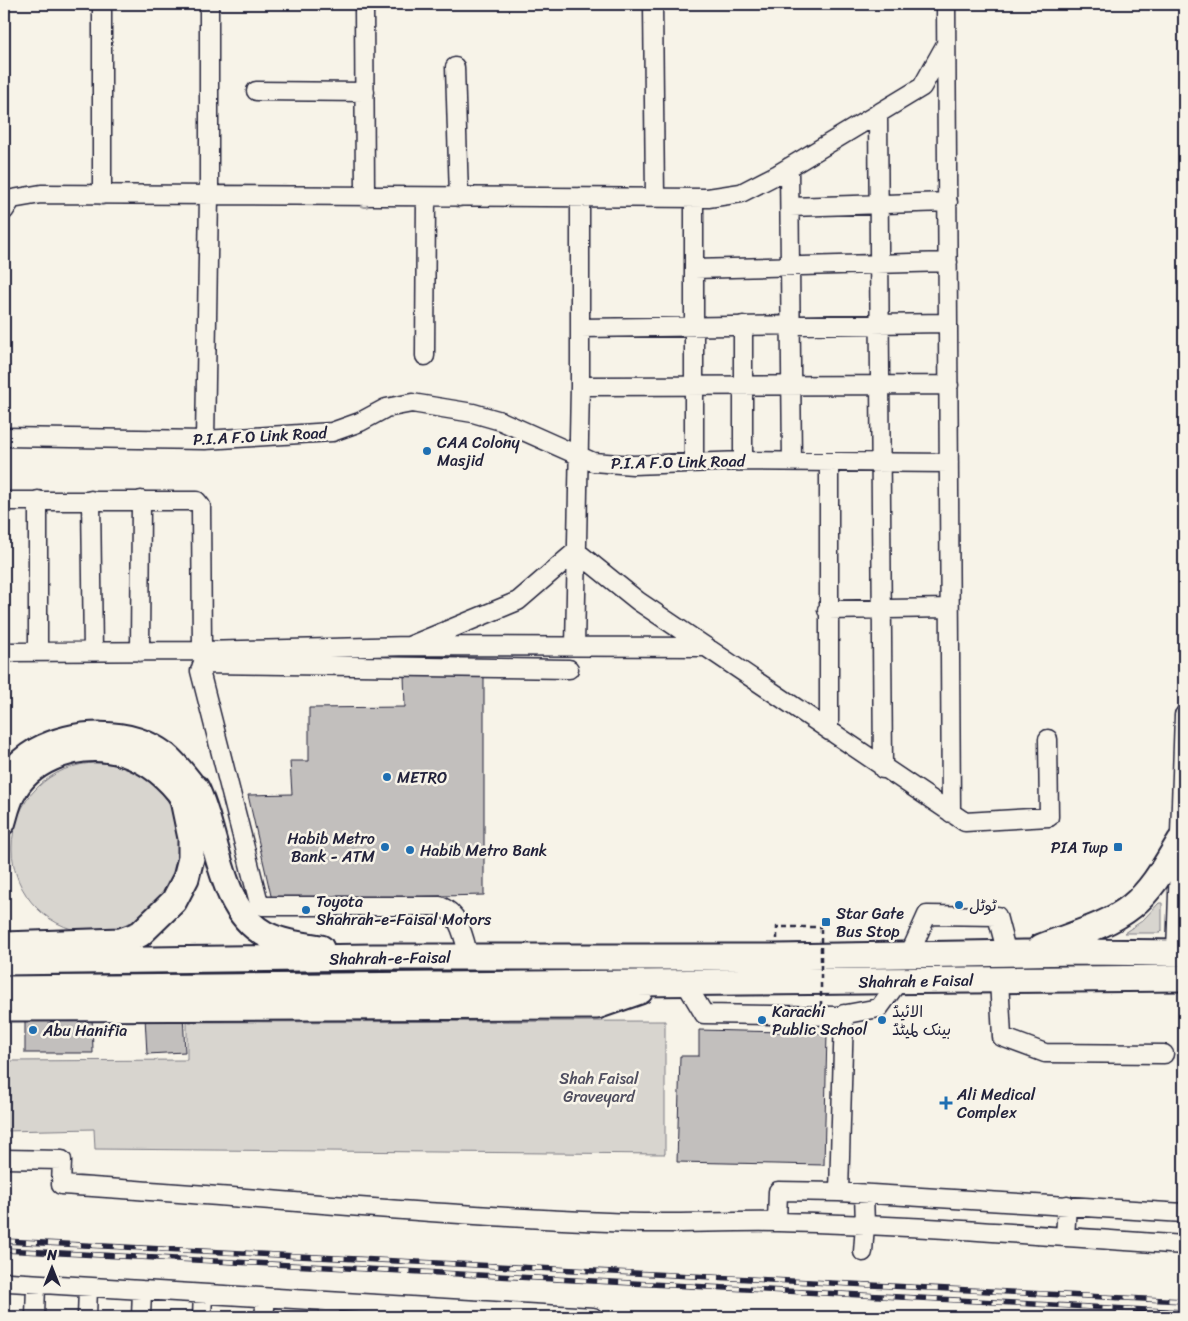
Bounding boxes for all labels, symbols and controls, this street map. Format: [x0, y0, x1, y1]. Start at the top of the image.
street label: P.I.A F.O Link Road [192, 418, 329, 454]
place label: CAA Colony Masjid [437, 428, 520, 475]
marker: CAA Colony Masjid [421, 445, 433, 457]
street label: P.I.A F.O Link Road [611, 446, 747, 478]
place label: METRO [397, 763, 447, 792]
marker: METRO [381, 771, 393, 783]
place label: Habib Metro Bank - ATM [287, 824, 375, 871]
place label: PIA Twp [1051, 833, 1109, 862]
place label: Habib Metro Bank [420, 836, 547, 865]
marker: Habib Metro Bank - ATM [379, 841, 391, 853]
marker: PIA Twp [1112, 841, 1124, 853]
marker: Habib Metro Bank [404, 844, 416, 856]
place label: Toyota Shahrah-e-Faisal Motors [316, 887, 492, 934]
place label: ٹوٹل [969, 891, 997, 920]
place label: Star Gate Bus Stop [836, 899, 904, 946]
marker: ٹوٹل [953, 899, 965, 911]
marker: Toyota Shahrah-e-Faisal Motors [300, 904, 312, 916]
marker: Star Gate Bus Stop [820, 916, 832, 928]
street label: Shahrah-e-Faisal [329, 942, 451, 974]
street label: Shahrah e Faisal [858, 965, 974, 997]
place label: Karachi Public School [772, 997, 868, 1044]
place label: الائیڈ بینک لمیٹڈ [892, 997, 951, 1044]
marker: Karachi Public School [756, 1014, 768, 1026]
marker: الائیڈ بینک لمیٹڈ [876, 1014, 888, 1026]
place label: Abu Hanifia [42, 1016, 127, 1045]
marker: Abu Hanifia [27, 1024, 39, 1036]
park label: Shah Faisal Graveyard [559, 1064, 639, 1111]
place label: Ali Medical Complex [956, 1080, 1036, 1127]
marker: Ali Medical Complex [939, 1096, 953, 1110]
text: N [46, 1243, 57, 1268]
north arrow [28, 1244, 78, 1294]

